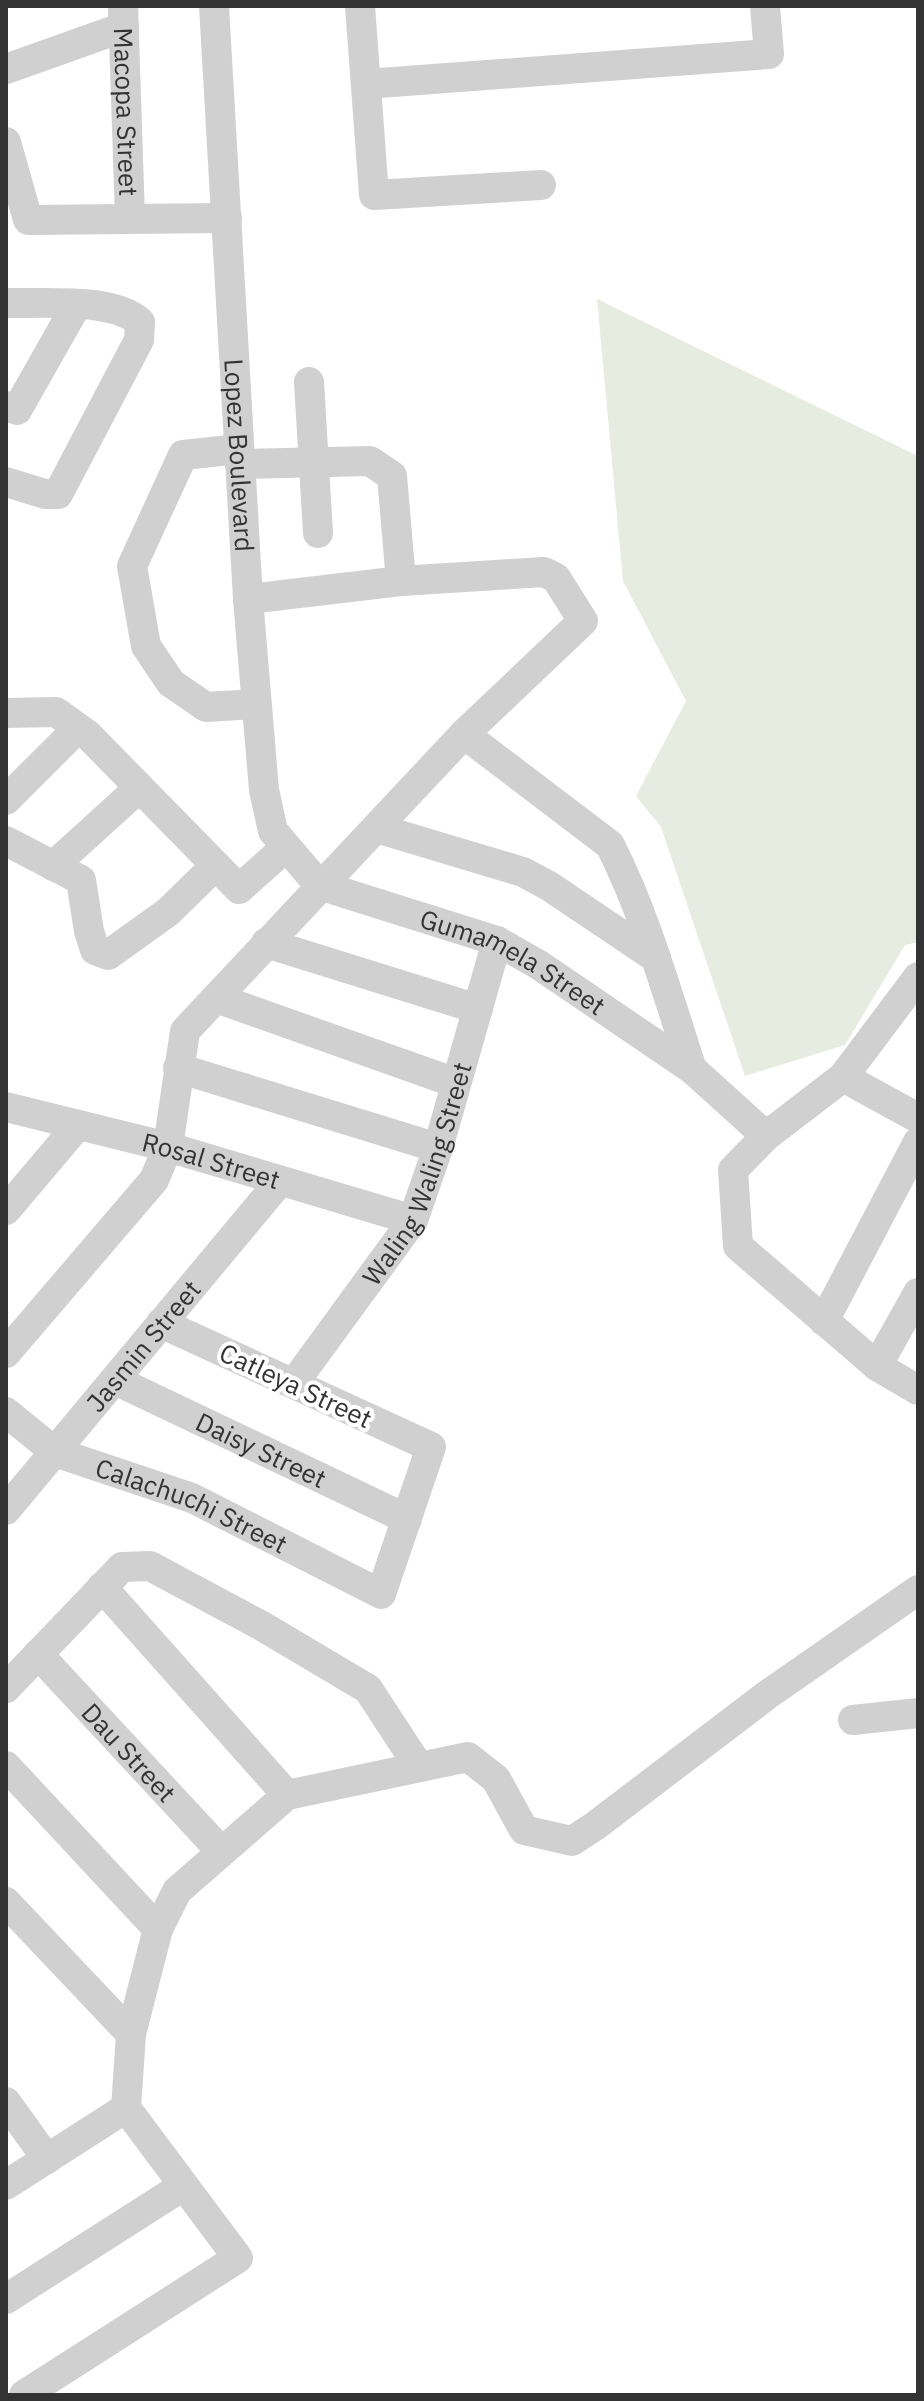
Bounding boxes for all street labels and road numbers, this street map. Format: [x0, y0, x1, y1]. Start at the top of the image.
street label: Macopa Street [107, 27, 146, 197]
street label: Lopez Boulevard [217, 358, 262, 553]
street label: Gumamela Street [416, 901, 612, 1022]
street label: Waling Waling Street [354, 1058, 479, 1292]
street label: Rosal Street [139, 1124, 284, 1196]
street label: Jasmin Street [78, 1273, 208, 1418]
street label: Catleya Street [214, 1335, 378, 1435]
street label: Daisy Street [191, 1404, 332, 1495]
street label: Calachuchi Street [91, 1450, 293, 1561]
street label: Dau Street [75, 1695, 184, 1809]

